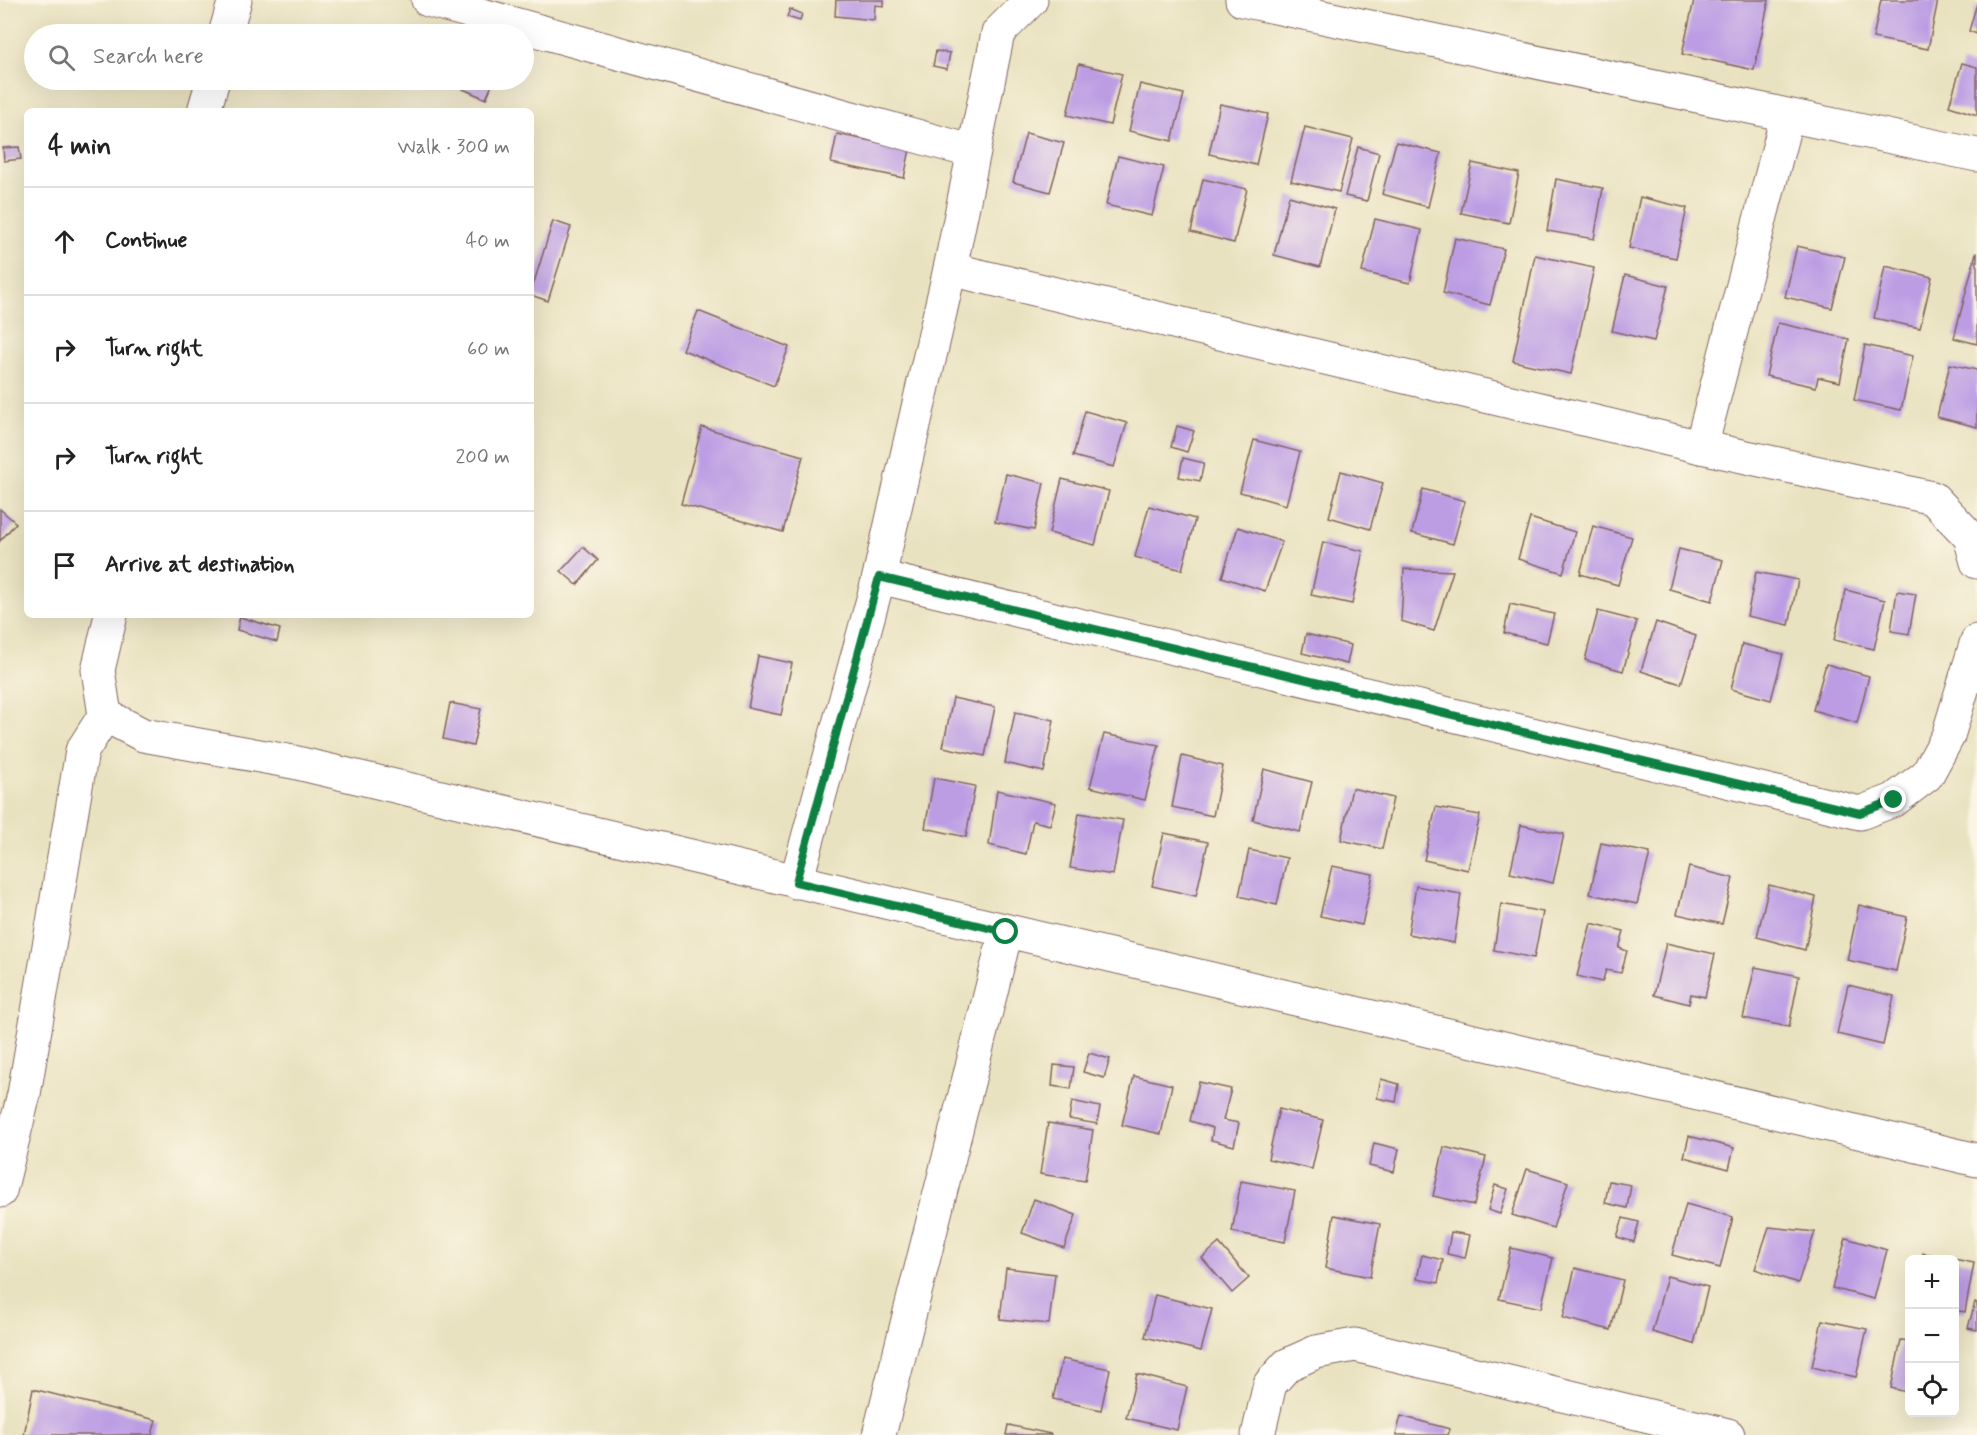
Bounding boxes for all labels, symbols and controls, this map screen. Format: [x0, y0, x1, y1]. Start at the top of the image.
search box [24, 24, 534, 90]
icon: search [45, 41, 78, 74]
text: Search here [93, 43, 204, 71]
text: 4 min [48, 130, 111, 164]
text: Walk · 300 m [398, 134, 510, 161]
icon: ahead [48, 225, 81, 258]
text: Continue [105, 227, 187, 255]
text: 40 m [466, 228, 510, 255]
icon: right [48, 333, 81, 366]
text: Turn right [105, 335, 203, 363]
text: 60 m [467, 336, 510, 363]
icon: right [48, 441, 81, 474]
text: Turn right [105, 443, 203, 471]
text: 200 m [455, 444, 510, 471]
icon: arrive [48, 549, 81, 582]
text: Arrive at destination [105, 551, 295, 579]
route end [1880, 786, 1906, 812]
route start [992, 918, 1018, 944]
map controls [1905, 1255, 1959, 1417]
button: + [1905, 1255, 1959, 1309]
button: − [1905, 1309, 1959, 1363]
button: locate [1905, 1363, 1959, 1417]

